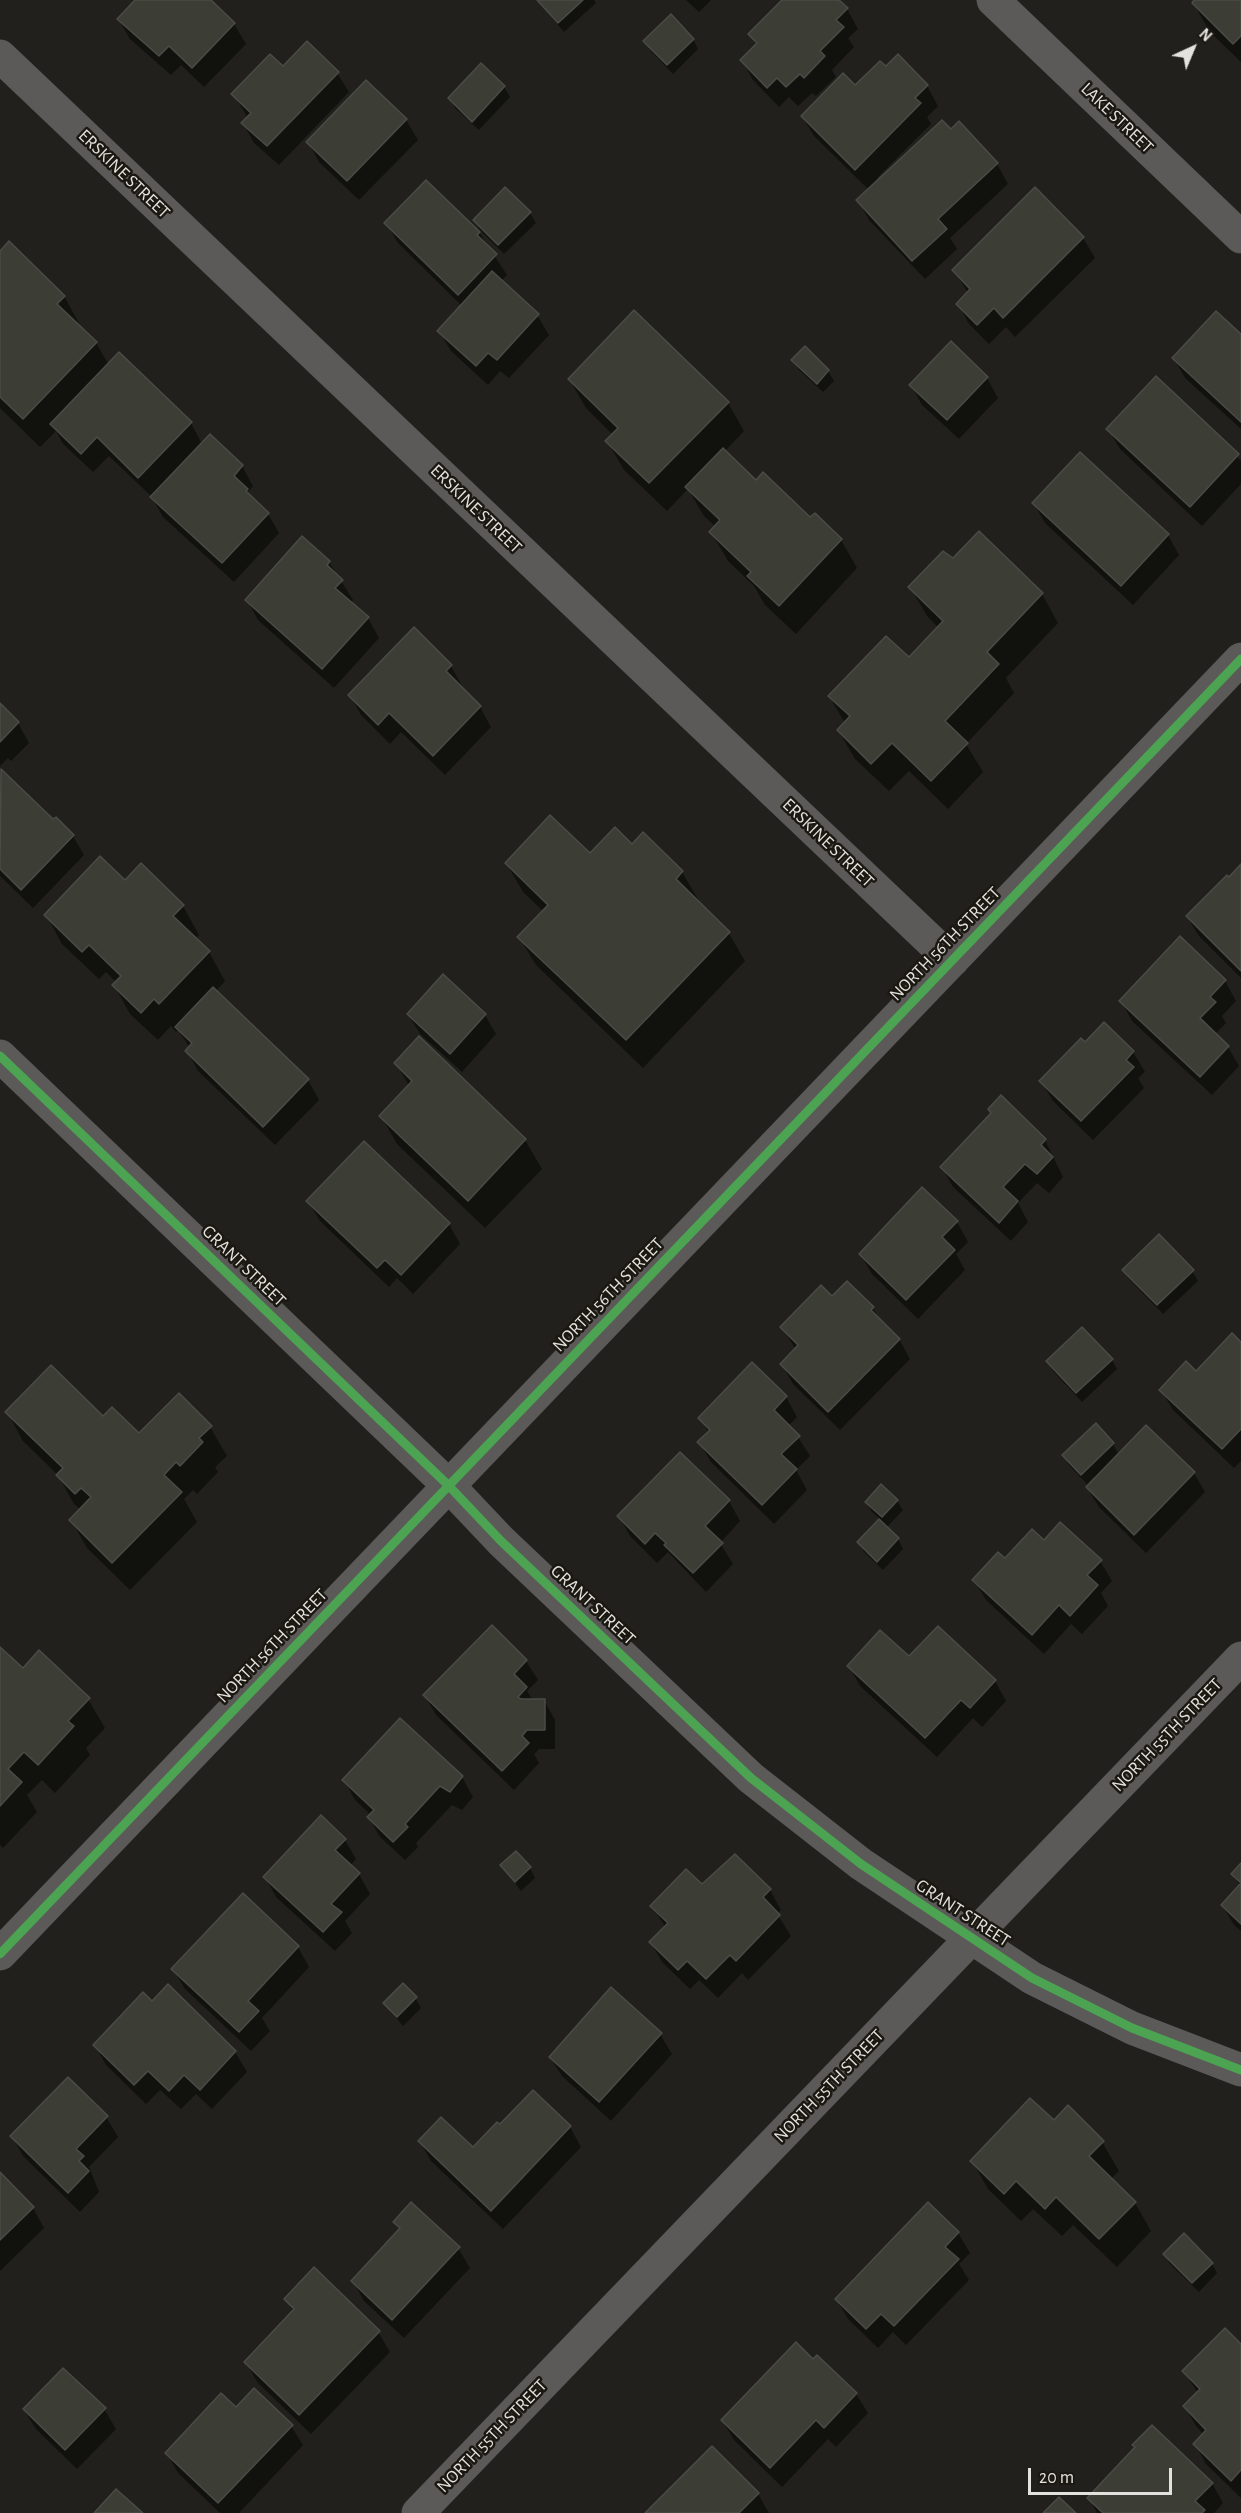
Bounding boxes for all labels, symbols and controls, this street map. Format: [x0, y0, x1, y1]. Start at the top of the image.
north arrow [1163, 18, 1223, 78]
text: N [1196, 25, 1215, 45]
street label: LAKE STREET [1076, 78, 1158, 158]
street label: ERSKINE STREET [74, 125, 174, 223]
street label: ERSKINE STREET [426, 460, 526, 558]
street label: ERSKINE STREET [778, 794, 878, 892]
street label: NORTH 56TH STREET [885, 883, 1005, 1005]
street label: GRANT STREET [198, 1221, 290, 1311]
street label: NORTH 56TH STREET [548, 1234, 668, 1356]
street label: GRANT STREET [546, 1560, 640, 1650]
street label: NORTH 56TH STREET [212, 1585, 332, 1707]
street label: NORTH 55TH STREET [1107, 1674, 1227, 1796]
street label: GRANT STREET [912, 1874, 1014, 1952]
street label: NORTH 55TH STREET [769, 2025, 889, 2147]
street label: NORTH 55TH STREET [432, 2375, 552, 2497]
scale bar [1031, 2456, 1175, 2494]
text: 20 m [1039, 2469, 1074, 2487]

